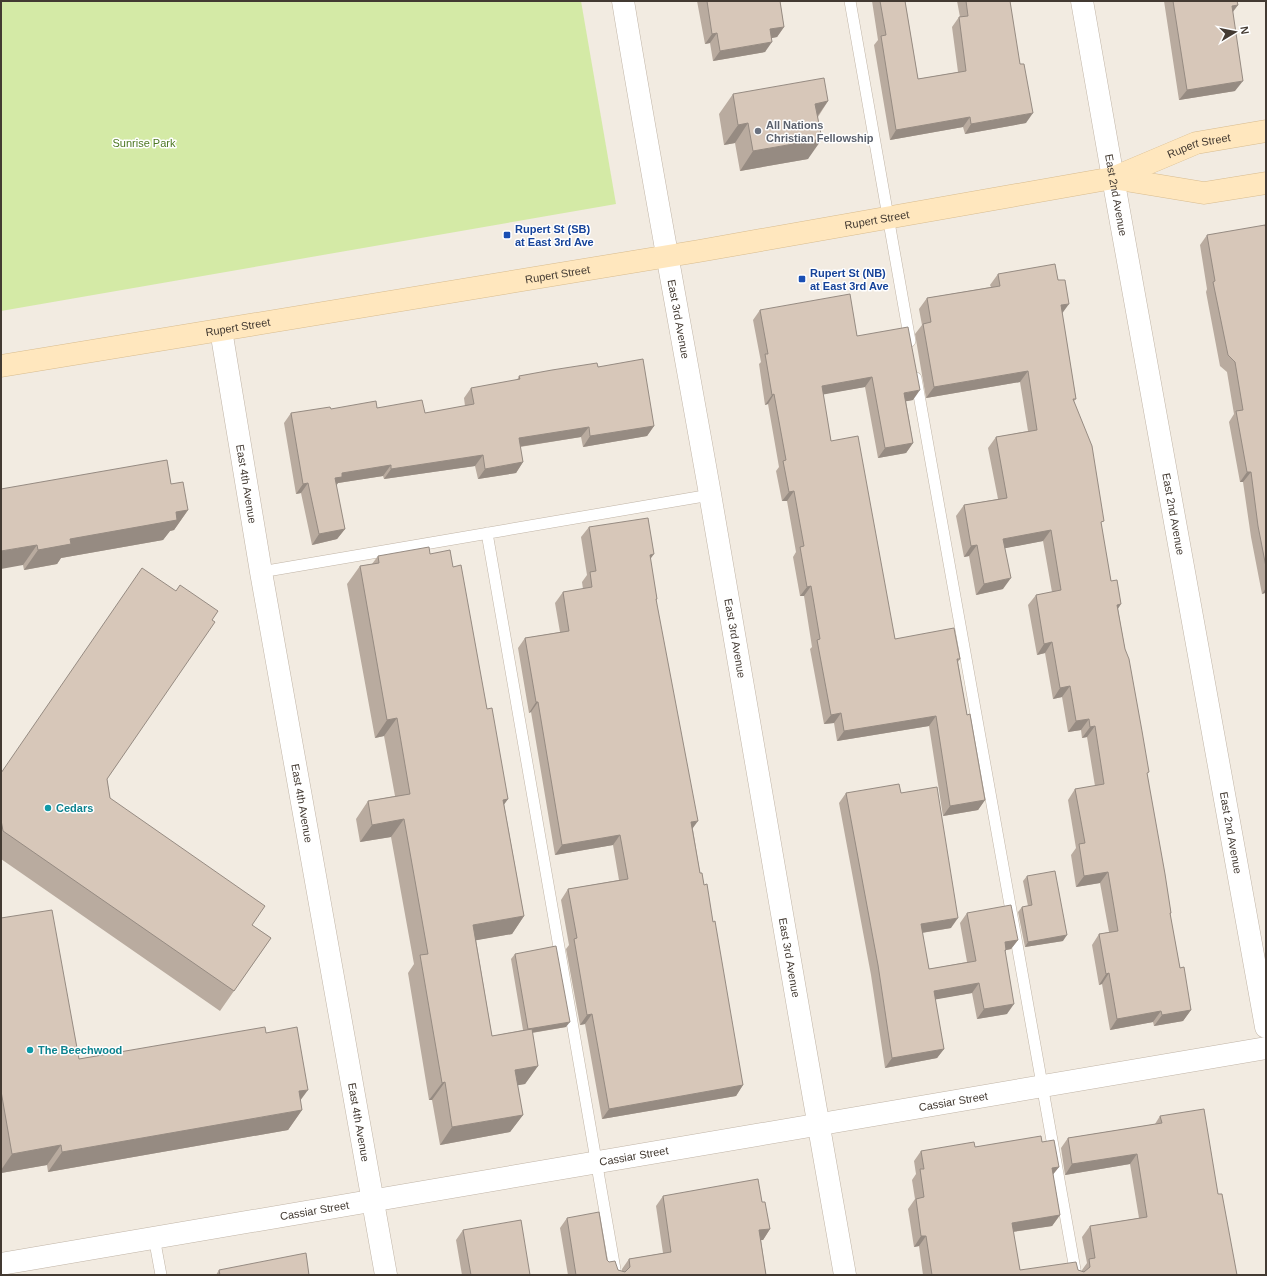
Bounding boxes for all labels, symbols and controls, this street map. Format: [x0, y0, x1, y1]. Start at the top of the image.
north arrow [1215, 12, 1255, 52]
text: N [1238, 25, 1251, 35]
place label: All Nations Christian Fellowship [766, 119, 874, 144]
marker: All Nations Christian Fellowship [753, 126, 763, 136]
street label: Rupert Street [1165, 131, 1231, 160]
park label: Sunrise Park [113, 137, 176, 149]
street label: East 2nd Avenue [1103, 153, 1129, 237]
street label: Rupert Street [844, 208, 910, 231]
place label: Rupert St (SB) at East 3rd Ave [515, 223, 594, 248]
marker: Rupert St (SB) at East 3rd Ave [502, 230, 512, 240]
street label: Rupert Street [524, 263, 591, 286]
place label: Rupert St (NB) at East 3rd Ave [810, 267, 889, 292]
marker: Rupert St (NB) at East 3rd Ave [797, 274, 807, 284]
street label: East 3rd Avenue [666, 278, 692, 360]
street label: Rupert Street [205, 316, 271, 338]
street label: East 4th Avenue [234, 443, 259, 524]
street label: East 2nd Avenue [1160, 472, 1187, 556]
street label: East 3rd Avenue [722, 597, 748, 679]
street label: East 4th Avenue [289, 763, 315, 844]
street label: East 2nd Avenue [1218, 791, 1244, 875]
place label: Cedars [56, 802, 93, 814]
marker: Cedars [43, 803, 53, 813]
street label: East 3rd Avenue [777, 917, 802, 998]
place label: The Beechwood [38, 1044, 122, 1056]
marker: The Beechwood [25, 1045, 35, 1055]
street label: East 4th Avenue [346, 1082, 372, 1163]
street label: Cassiar Street [918, 1090, 989, 1113]
street label: Cassiar Street [598, 1144, 669, 1168]
street label: Cassiar Street [279, 1199, 350, 1222]

